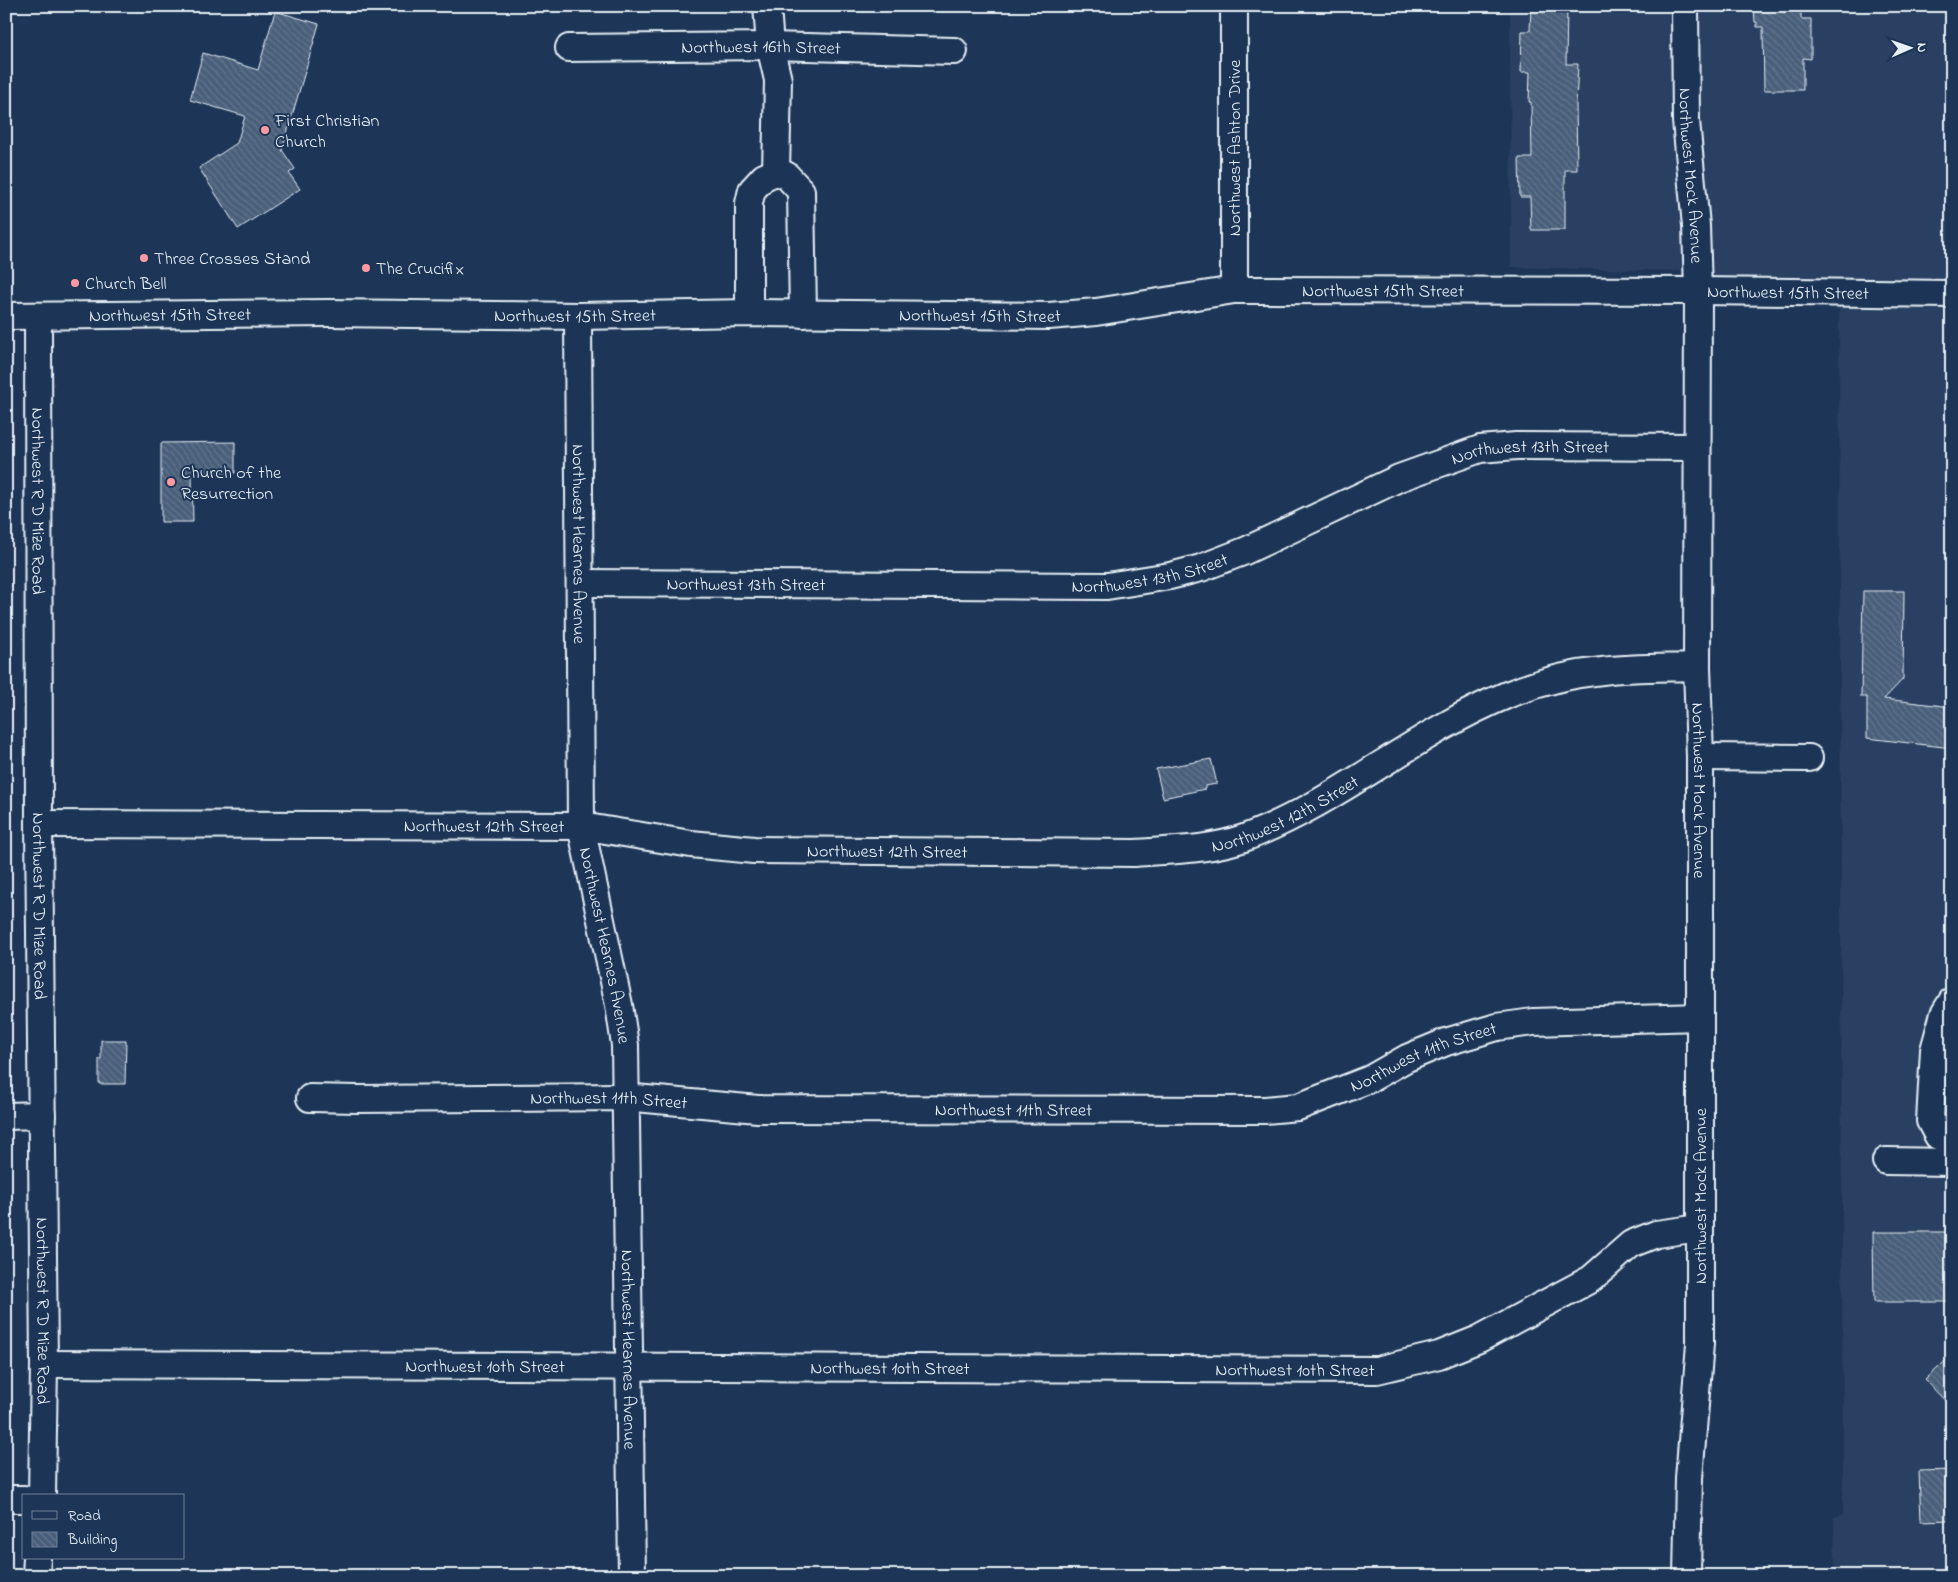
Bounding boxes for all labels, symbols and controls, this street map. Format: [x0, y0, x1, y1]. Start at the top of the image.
north arrow [1886, 22, 1936, 72]
street label: Northwest 16th Street [681, 35, 841, 63]
text: N [1911, 43, 1932, 53]
street label: Northwest Ashton Drive [1223, 59, 1249, 236]
street label: Northwest Mock Avenue [1671, 88, 1708, 265]
place label: First Christian Church [274, 109, 380, 156]
marker: First Christian Church [259, 124, 271, 136]
place label: Three Crosses Stand [154, 247, 310, 273]
marker: Three Crosses Stand [138, 252, 150, 264]
place label: The Crucifix [376, 257, 464, 283]
marker: The Crucifix [360, 262, 372, 274]
place label: Church Bell [85, 272, 167, 298]
marker: Church Bell [69, 277, 81, 289]
street label: Northwest 15th Street [1302, 279, 1464, 305]
street label: Northwest 15th Street [1707, 280, 1869, 308]
street label: Northwest 15th Street [89, 303, 251, 330]
street label: Northwest 15th Street [494, 304, 656, 331]
street label: Northwest 15th Street [899, 304, 1062, 331]
street label: Northwest R D Mize Road [23, 407, 50, 595]
street label: Northwest 13th Street [1448, 435, 1609, 473]
street label: Northwest Hearnes Avenue [564, 444, 591, 645]
place label: Church of the Resurrection [181, 461, 282, 508]
marker: Church of the Resurrection [165, 476, 177, 488]
street label: Northwest 13th Street [1071, 548, 1232, 601]
street label: Northwest 13th Street [666, 572, 826, 599]
street label: Northwest Mock Avenue [1683, 702, 1711, 879]
street label: Northwest 12th Street [1210, 770, 1365, 861]
street label: Northwest R D Mize Road [24, 812, 52, 1000]
street label: Northwest 12th Street [404, 814, 564, 841]
street label: Northwest 12th Street [807, 839, 968, 867]
street label: Northwest Hearnes Avenue [571, 845, 636, 1047]
street label: Northwest 11th Street [1347, 1017, 1500, 1100]
street label: Northwest 11th Street [530, 1086, 688, 1118]
street label: Northwest 11th Street [935, 1098, 1092, 1125]
street label: Northwest Mock Avenue [1689, 1107, 1715, 1284]
street label: Northwest R D Mize Road [28, 1217, 55, 1405]
street label: Northwest Hearnes Avenue [613, 1250, 641, 1451]
street label: Northwest 10th Street [405, 1355, 565, 1381]
street label: Northwest 10th Street [810, 1356, 970, 1383]
street label: Northwest 10th Street [1215, 1358, 1375, 1385]
legend [22, 1494, 185, 1560]
text: Road [68, 1505, 101, 1527]
text: Building [67, 1529, 117, 1552]

